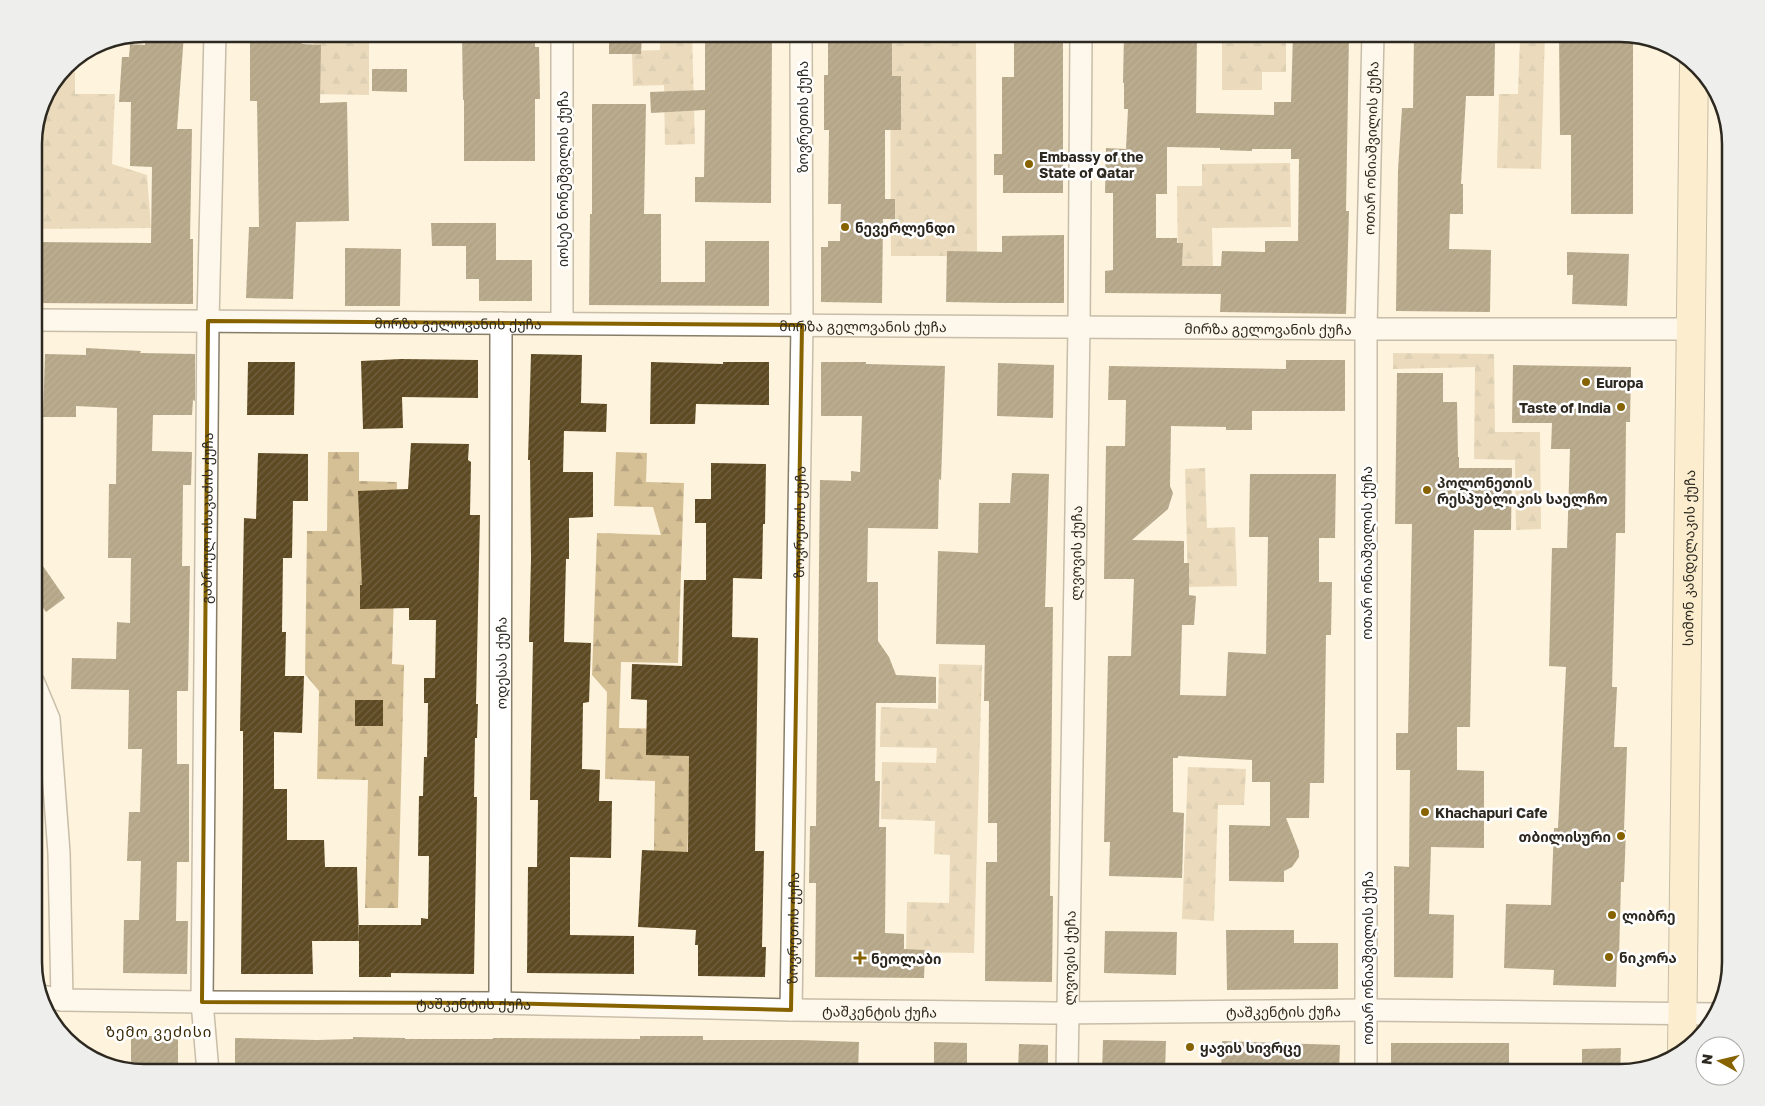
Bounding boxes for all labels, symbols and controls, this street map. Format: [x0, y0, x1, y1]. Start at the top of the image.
street label: ზოვრეთის ქუჩა [794, 61, 812, 173]
street label: ოთარ ონიაშვილის ქუჩა [1360, 61, 1381, 235]
street label: იოსებ ნონეშვილის ქუჩა [554, 91, 572, 267]
place label: Embassy of the State of Qatar [1039, 148, 1143, 181]
marker: Embassy of the State of Qatar [1023, 158, 1035, 170]
place label: ნევერლენდი [855, 219, 955, 237]
marker: ნევერლენდი [839, 221, 851, 233]
street label: მირზა გელოვანის ქუჩა [374, 314, 542, 333]
street label: მირზა გელოვანის ქუჩა [779, 317, 947, 336]
street label: მირზა გელოვანის ქუჩა [1184, 319, 1352, 338]
place label: Europa [1596, 374, 1643, 391]
marker: Europa [1580, 376, 1592, 388]
place label: Taste of India [1519, 399, 1611, 416]
marker: Taste of India [1615, 401, 1627, 413]
street label: გაბრიელ ისაკაძის ქუჩა [197, 432, 216, 604]
street label: ზოვრეთის ქუჩა [789, 466, 809, 578]
street label: ოთარ ონიაშვილის ქუჩა [1358, 466, 1376, 640]
street label: სიმონ კანდელაკის ქუჩა [1678, 470, 1698, 646]
place label: პოლონეთის რესპუბლიკის საელჩო [1437, 474, 1608, 508]
marker: პოლონეთის რესპუბლიკის საელჩო [1421, 484, 1433, 496]
street label: ლვოვის ქუჩა [1066, 505, 1085, 601]
street label: ოდესას ქუჩა [492, 617, 510, 709]
place label: Khachapuri Cafe [1435, 804, 1547, 821]
marker: Khachapuri Cafe [1419, 806, 1431, 818]
place label: თბილისური [1519, 828, 1611, 846]
marker: თბილისური [1615, 830, 1627, 842]
street label: ოთარ ონიაშვილის ქუჩა [1359, 871, 1377, 1045]
street label: ზოვრეთის ქუჩა [783, 872, 802, 984]
place label: ლიბრე [1622, 907, 1676, 925]
marker: ლიბრე [1606, 909, 1618, 921]
street label: ლვოვის ქუჩა [1060, 910, 1079, 1006]
place label: ნიკორა [1619, 949, 1677, 967]
place label: ნეოლაბი [871, 950, 941, 968]
marker: ნეოლაბი [853, 951, 867, 965]
marker: ნიკორა [1603, 951, 1615, 963]
street label: ტაშკენტის ქუჩა [416, 994, 531, 1013]
street label: ტაშკენტის ქუჩა [822, 1002, 937, 1021]
street label: ტაშკენტის ქუჩა [1226, 1002, 1341, 1021]
district label: ზემო ვეძისი [106, 1022, 212, 1041]
north arrow [1695, 1036, 1745, 1086]
place label: ყავის სივრცე [1200, 1039, 1302, 1057]
marker: ყავის სივრცე [1184, 1041, 1196, 1053]
text: N [1697, 1053, 1716, 1066]

